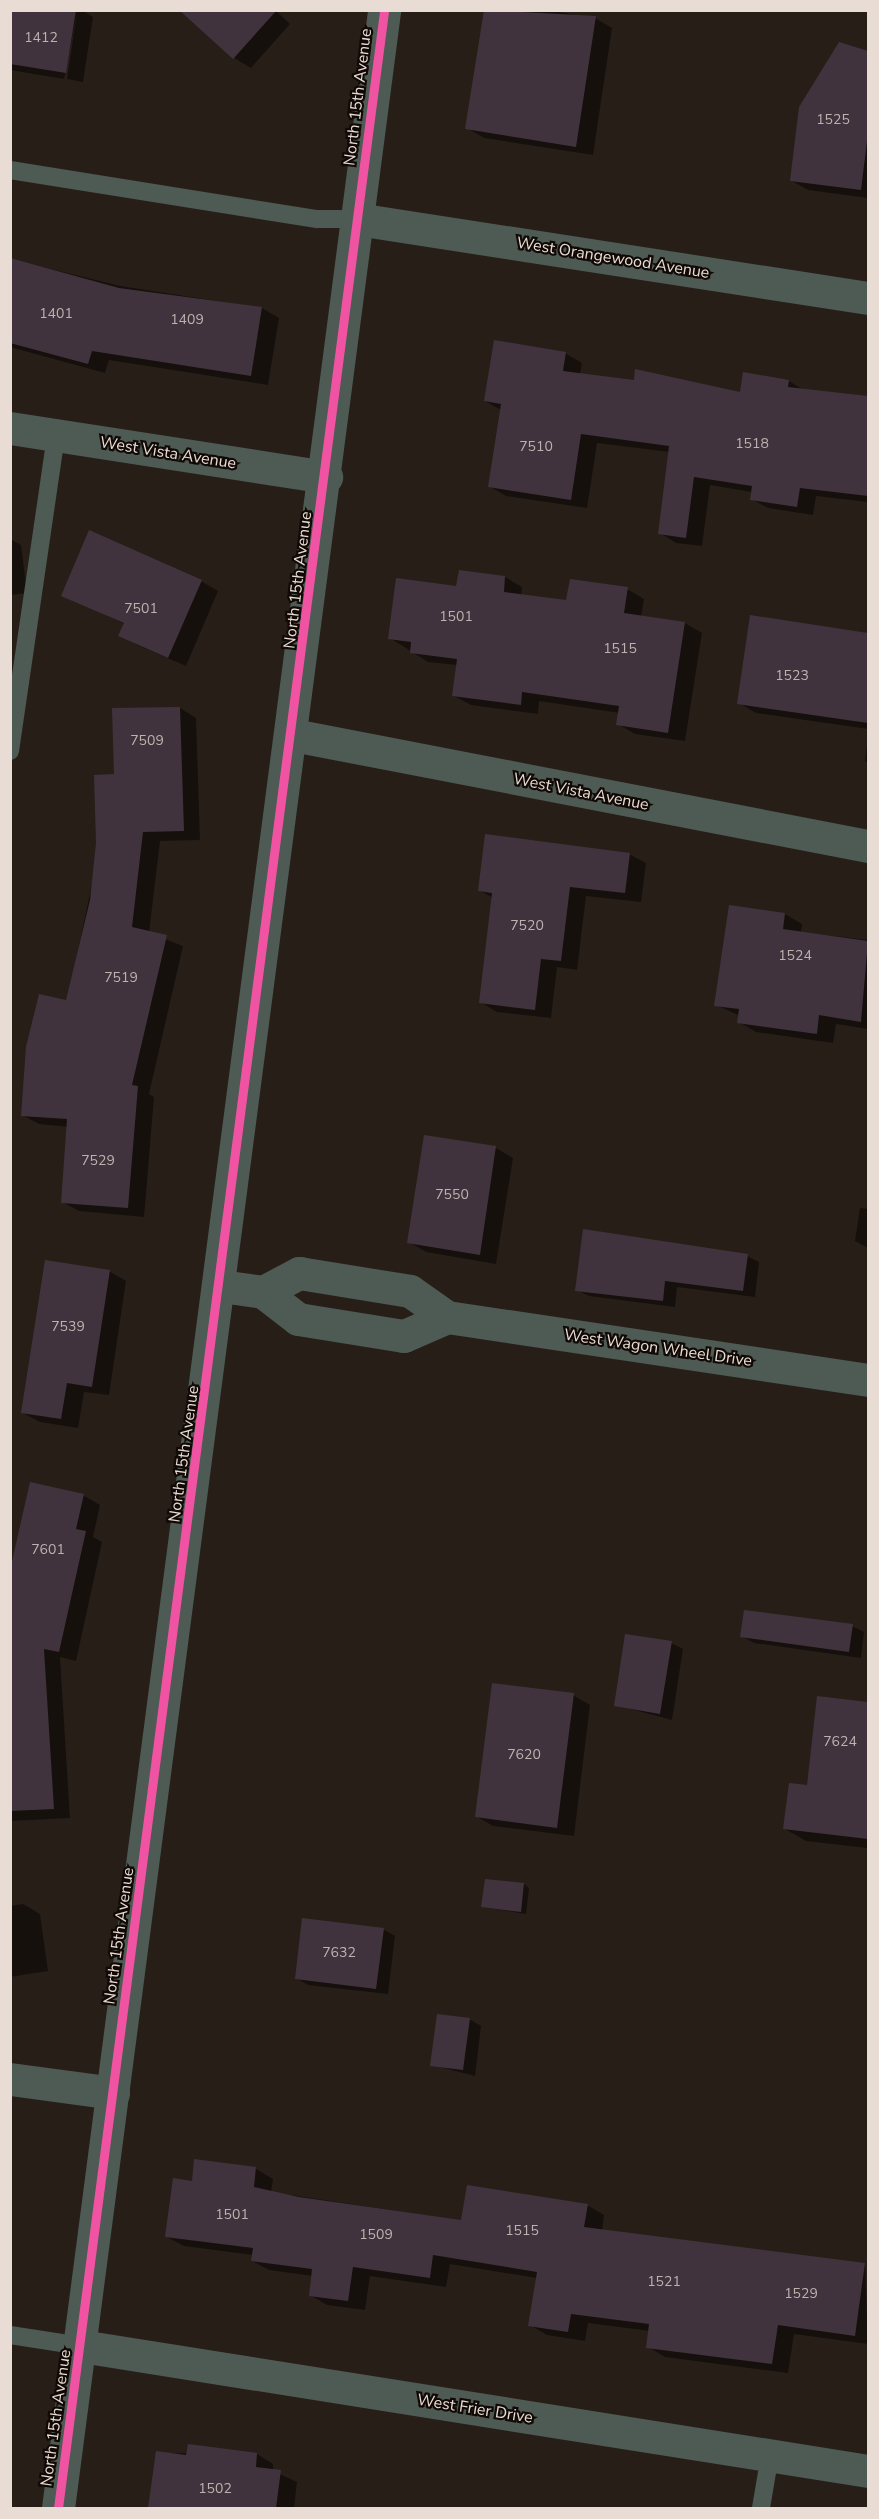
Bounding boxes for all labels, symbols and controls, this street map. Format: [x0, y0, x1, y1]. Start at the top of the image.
street label: North 15th Avenue [340, 27, 376, 167]
house number: 1412 [24, 30, 58, 46]
house number: 1525 [816, 112, 850, 128]
street label: West Orangewood Avenue [515, 233, 711, 283]
house number: 1401 [39, 306, 73, 322]
house number: 1409 [170, 312, 204, 328]
street label: West Vista Avenue [99, 433, 237, 473]
house number: 1518 [735, 436, 769, 452]
house number: 7510 [519, 439, 553, 455]
street label: North 15th Avenue [280, 510, 316, 650]
house number: 7501 [124, 601, 158, 617]
house number: 1501 [439, 609, 473, 625]
house number: 1515 [603, 641, 637, 657]
house number: 1523 [775, 668, 809, 684]
house number: 7509 [130, 733, 164, 749]
street label: West Vista Avenue [512, 769, 650, 815]
house number: 7520 [510, 918, 544, 934]
house number: 1524 [778, 948, 812, 964]
house number: 7519 [104, 970, 138, 986]
house number: 7529 [81, 1153, 115, 1169]
house number: 7550 [435, 1187, 469, 1203]
house number: 7539 [51, 1319, 85, 1335]
street label: West Wagon Wheel Drive [563, 1325, 753, 1371]
street label: North 15th Avenue [165, 1384, 203, 1524]
house number: 7601 [31, 1542, 65, 1558]
house number: 7624 [823, 1734, 857, 1750]
house number: 7620 [507, 1747, 541, 1763]
street label: North 15th Avenue [100, 1866, 138, 2006]
house number: 7632 [322, 1945, 356, 1961]
house number: 1501 [215, 2207, 249, 2223]
house number: 1515 [505, 2223, 539, 2239]
house number: 1509 [359, 2227, 393, 2243]
house number: 1521 [647, 2274, 681, 2290]
house number: 1529 [784, 2286, 818, 2302]
street label: North 15th Avenue [37, 2348, 75, 2488]
street label: West Frier Drive [416, 2390, 534, 2428]
house number: 1502 [198, 2481, 232, 2497]

